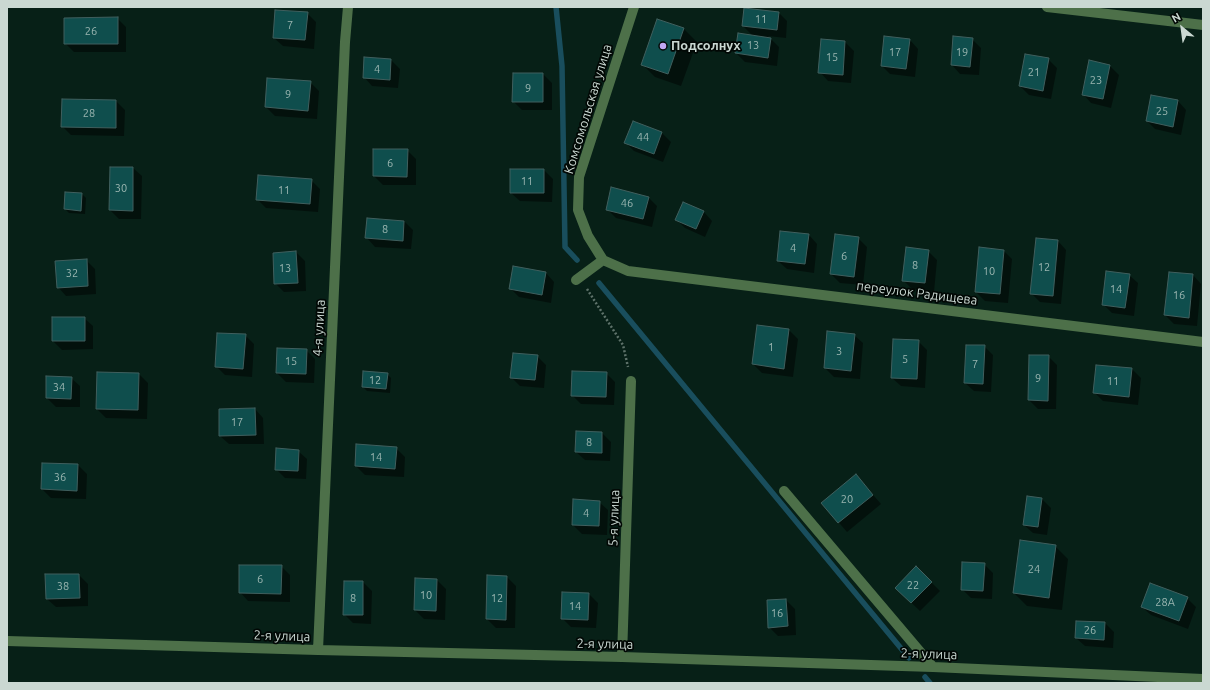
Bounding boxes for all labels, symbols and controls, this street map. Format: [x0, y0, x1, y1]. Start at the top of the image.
north arrow [1162, 8, 1202, 48]
text: N [1170, 10, 1183, 25]
house number: 11 [755, 12, 767, 26]
house number: 7 [287, 18, 293, 32]
house number: 26 [85, 24, 97, 38]
place label: Подсолнух [671, 38, 741, 54]
house number: 13 [747, 38, 759, 52]
marker: Подсолнух [658, 41, 668, 51]
street label: Комсомольская улица [561, 42, 615, 176]
house number: 17 [889, 45, 901, 59]
house number: 19 [956, 45, 968, 59]
house number: 15 [826, 50, 838, 64]
house number: 4 [374, 62, 380, 76]
house number: 21 [1028, 65, 1040, 79]
house number: 23 [1090, 73, 1102, 87]
house number: 9 [525, 81, 531, 95]
house number: 9 [285, 87, 291, 101]
house number: 25 [1156, 104, 1168, 118]
house number: 28 [83, 106, 95, 120]
house number: 44 [637, 130, 649, 144]
house number: 6 [387, 156, 393, 170]
house number: 11 [521, 174, 533, 188]
house number: 30 [115, 181, 127, 195]
house number: 11 [278, 183, 290, 197]
house number: 46 [621, 196, 633, 210]
house number: 8 [382, 222, 388, 236]
house number: 4 [790, 241, 796, 255]
house number: 6 [841, 249, 847, 263]
house number: 8 [912, 258, 918, 272]
house number: 12 [1038, 260, 1050, 274]
house number: 13 [279, 261, 291, 275]
house number: 10 [983, 264, 995, 278]
house number: 32 [66, 266, 78, 280]
street label: переулок Радищева [856, 278, 978, 308]
house number: 14 [1110, 282, 1122, 296]
house number: 16 [1173, 288, 1185, 302]
street label: 4-я улица [310, 299, 328, 357]
house number: 1 [768, 340, 774, 354]
house number: 3 [836, 344, 842, 358]
house number: 5 [902, 352, 908, 366]
house number: 15 [285, 354, 297, 368]
house number: 7 [972, 357, 978, 371]
house number: 9 [1035, 371, 1041, 385]
house number: 12 [369, 373, 381, 387]
house number: 11 [1107, 374, 1119, 388]
house number: 34 [53, 380, 65, 394]
house number: 17 [231, 415, 243, 429]
house number: 8 [586, 435, 592, 449]
house number: 14 [370, 450, 382, 464]
house number: 36 [54, 470, 66, 484]
street label: 5-я улица [605, 489, 623, 547]
house number: 20 [841, 492, 853, 506]
house number: 4 [583, 506, 589, 520]
house number: 24 [1028, 562, 1040, 576]
house number: 6 [257, 572, 263, 586]
house number: 22 [907, 578, 919, 592]
house number: 38 [57, 579, 69, 593]
house number: 10 [420, 588, 432, 602]
house number: 8 [350, 591, 356, 605]
house number: 12 [491, 591, 503, 605]
house number: 28А [1155, 595, 1175, 609]
house number: 14 [569, 599, 581, 613]
house number: 16 [771, 606, 783, 620]
house number: 26 [1084, 623, 1096, 637]
street label: 2-я улица [253, 627, 311, 645]
street label: 2-я улица [577, 636, 633, 652]
street label: 2-я улица [900, 645, 958, 663]

